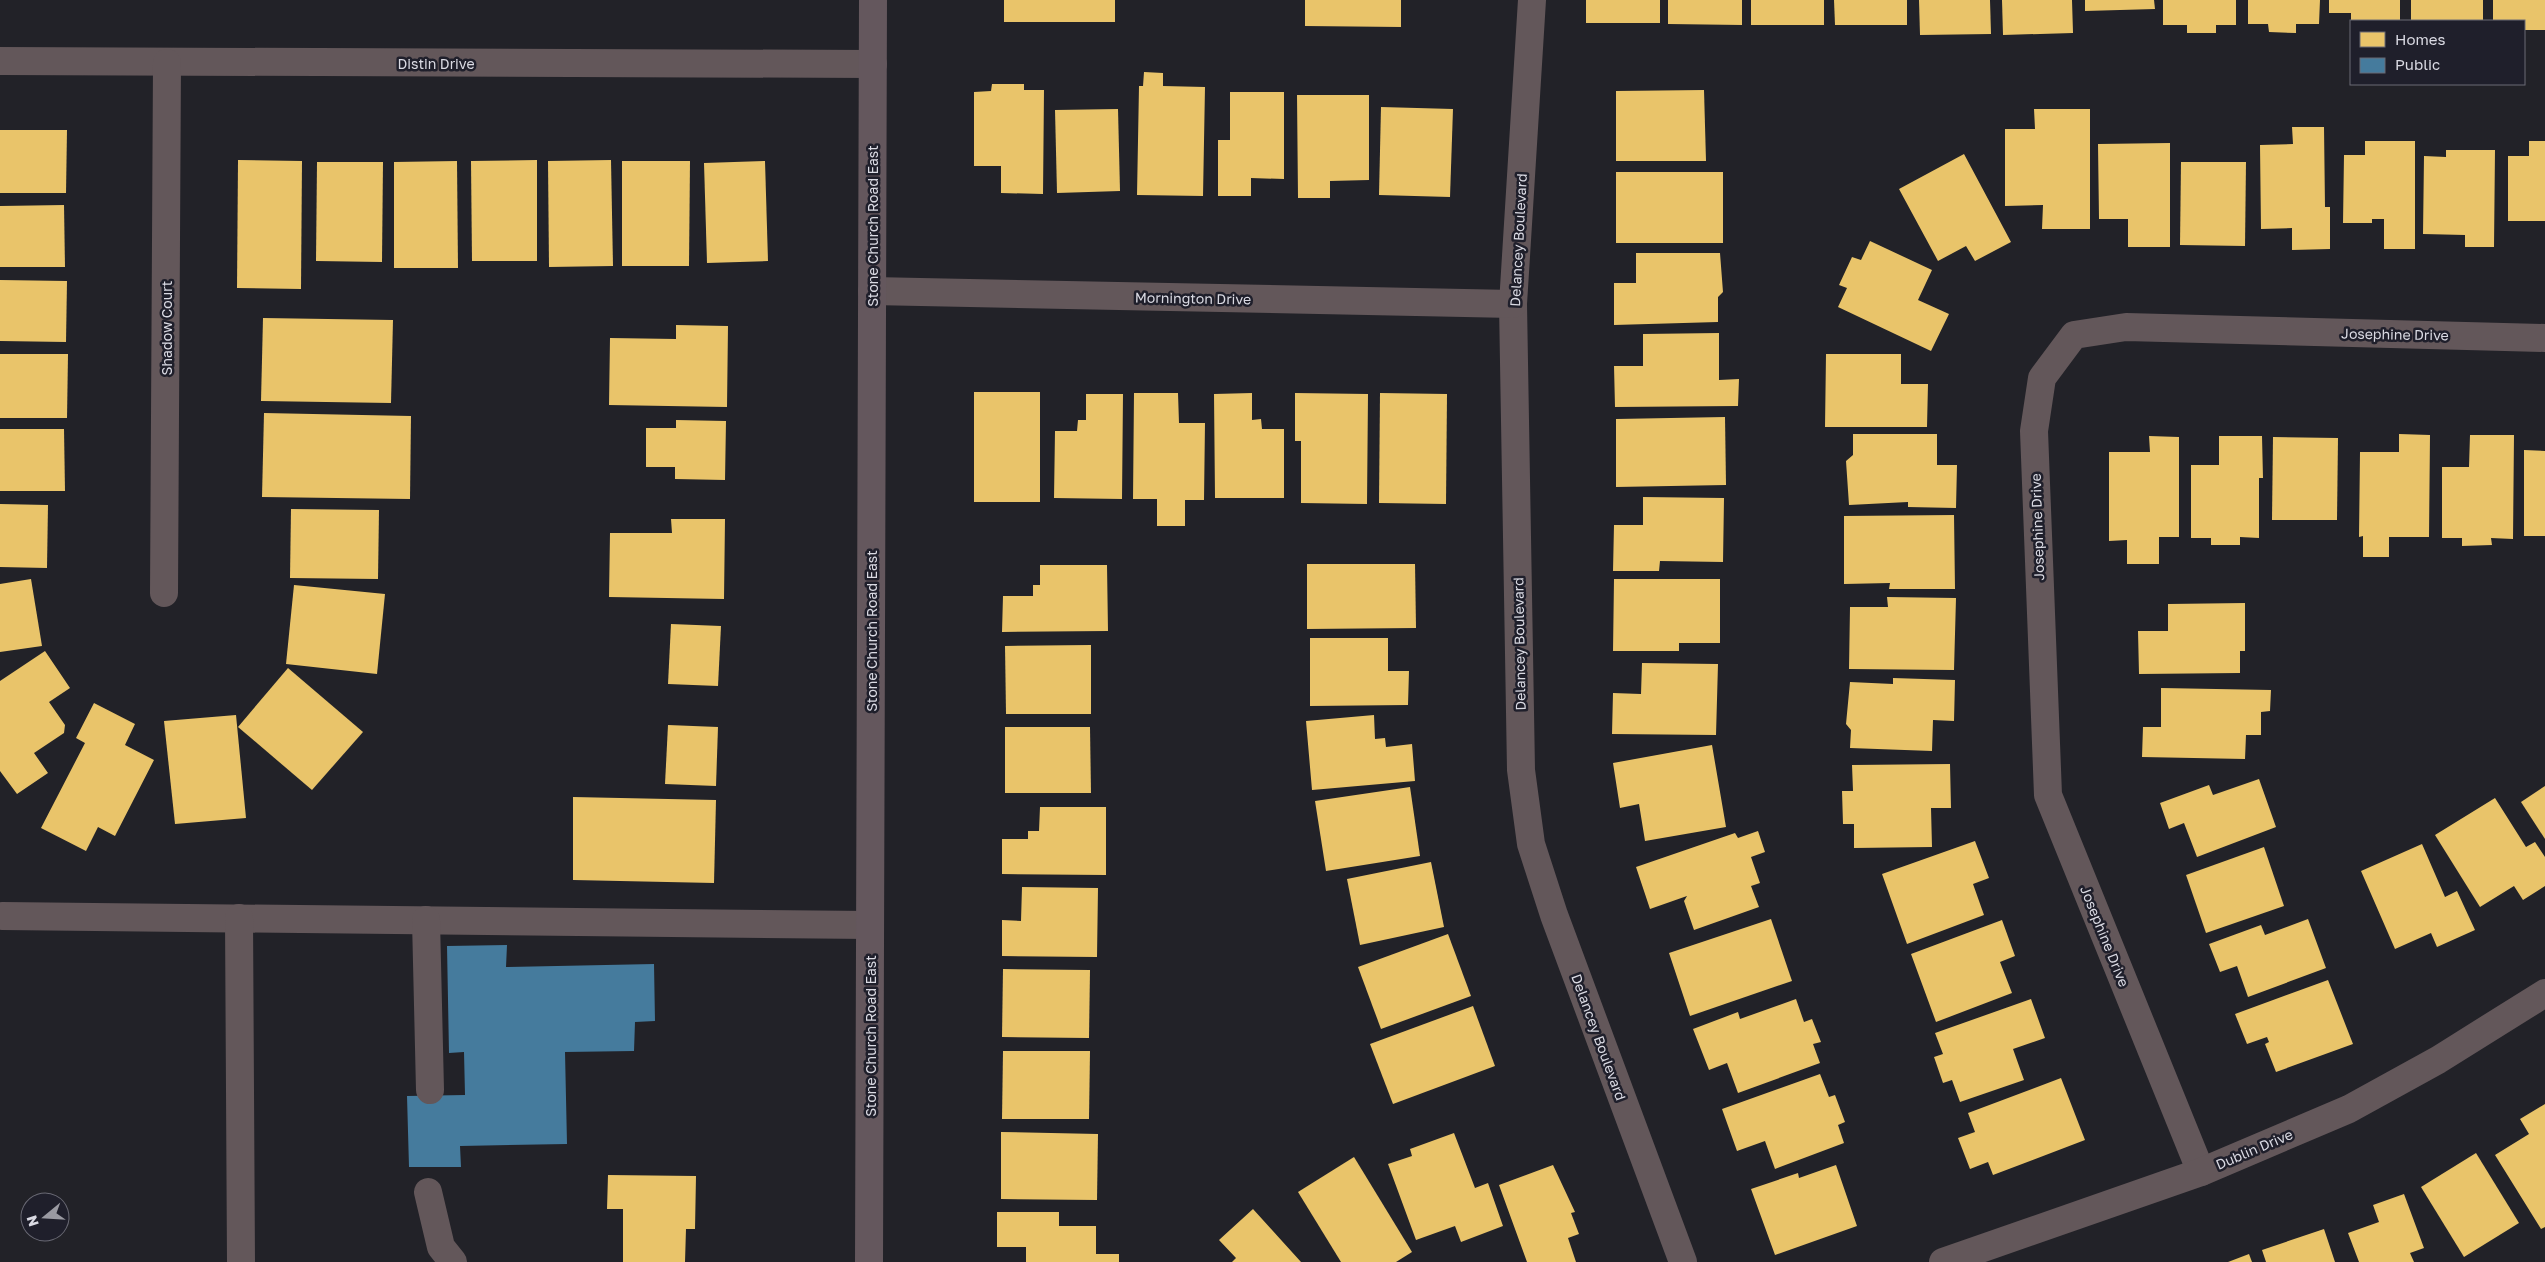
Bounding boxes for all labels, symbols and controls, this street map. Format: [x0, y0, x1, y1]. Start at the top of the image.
legend [2350, 20, 2525, 85]
text: Homes [2395, 30, 2445, 48]
street label: Distin Drive [397, 55, 475, 72]
text: Public [2395, 55, 2440, 73]
street label: Stone Church Road East [864, 145, 881, 307]
street label: Delancey Boulevard [1506, 173, 1530, 307]
street label: Shadow Court [158, 281, 175, 375]
street label: Mornington Drive [1135, 288, 1251, 308]
street label: Josephine Drive [2341, 325, 2449, 343]
street label: Josephine Drive [2027, 473, 2047, 581]
street label: Stone Church Road East [863, 550, 880, 712]
street label: Delancey Boulevard [1509, 577, 1529, 711]
street label: Josephine Drive [2077, 883, 2133, 989]
street label: Stone Church Road East [862, 955, 879, 1117]
street label: Delancey Boulevard [1568, 971, 1630, 1103]
street label: Dublin Drive [2213, 1125, 2295, 1173]
north arrow [20, 1192, 70, 1242]
text: N [22, 1213, 42, 1229]

